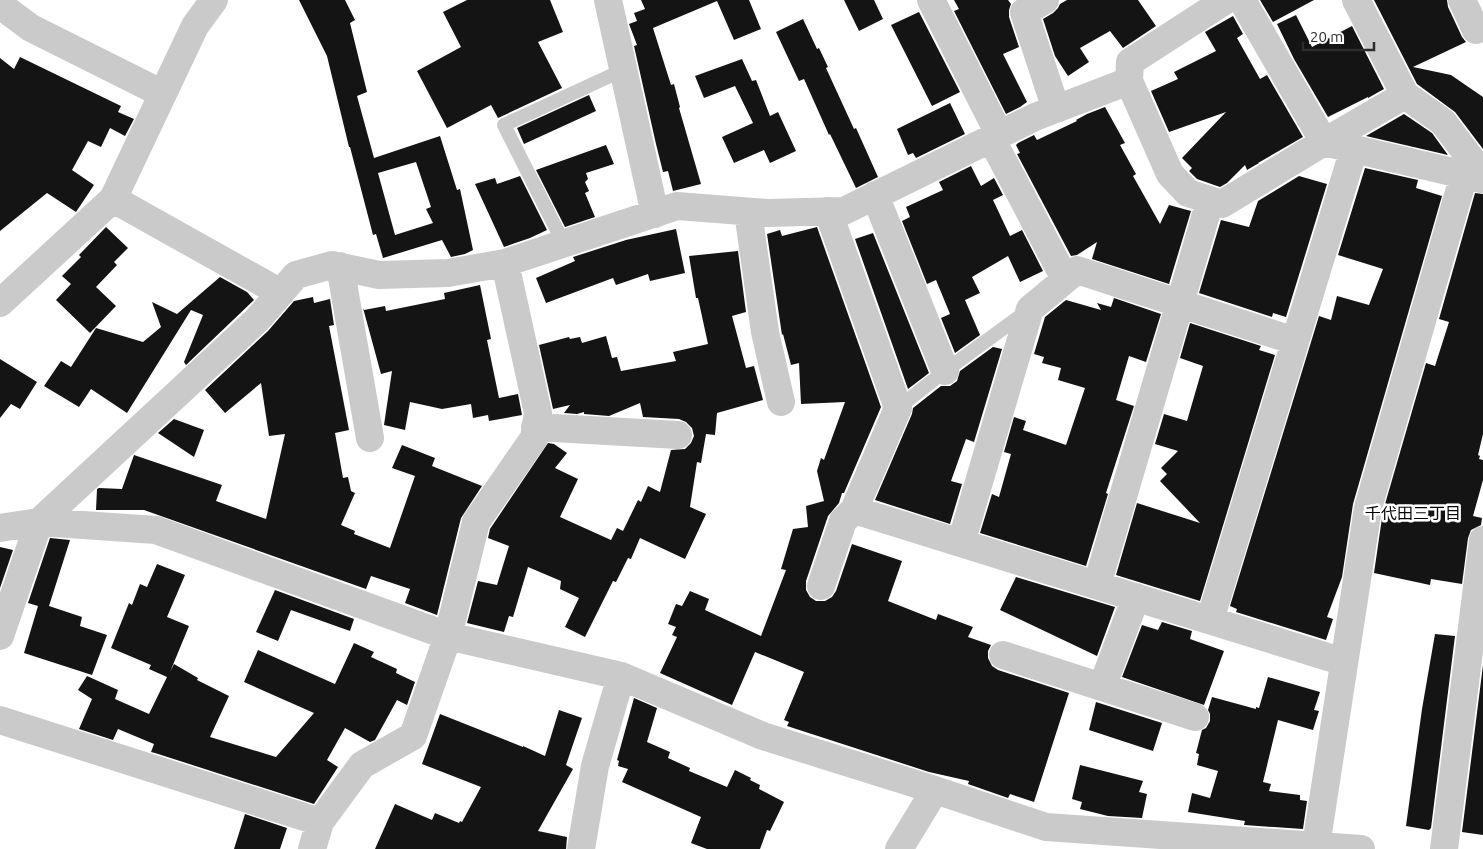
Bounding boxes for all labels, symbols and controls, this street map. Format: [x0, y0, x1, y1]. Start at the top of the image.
scale bar [1303, 20, 1374, 52]
text: 20 m [1310, 28, 1343, 45]
district label: 千代田三丁目 [1365, 504, 1461, 522]

